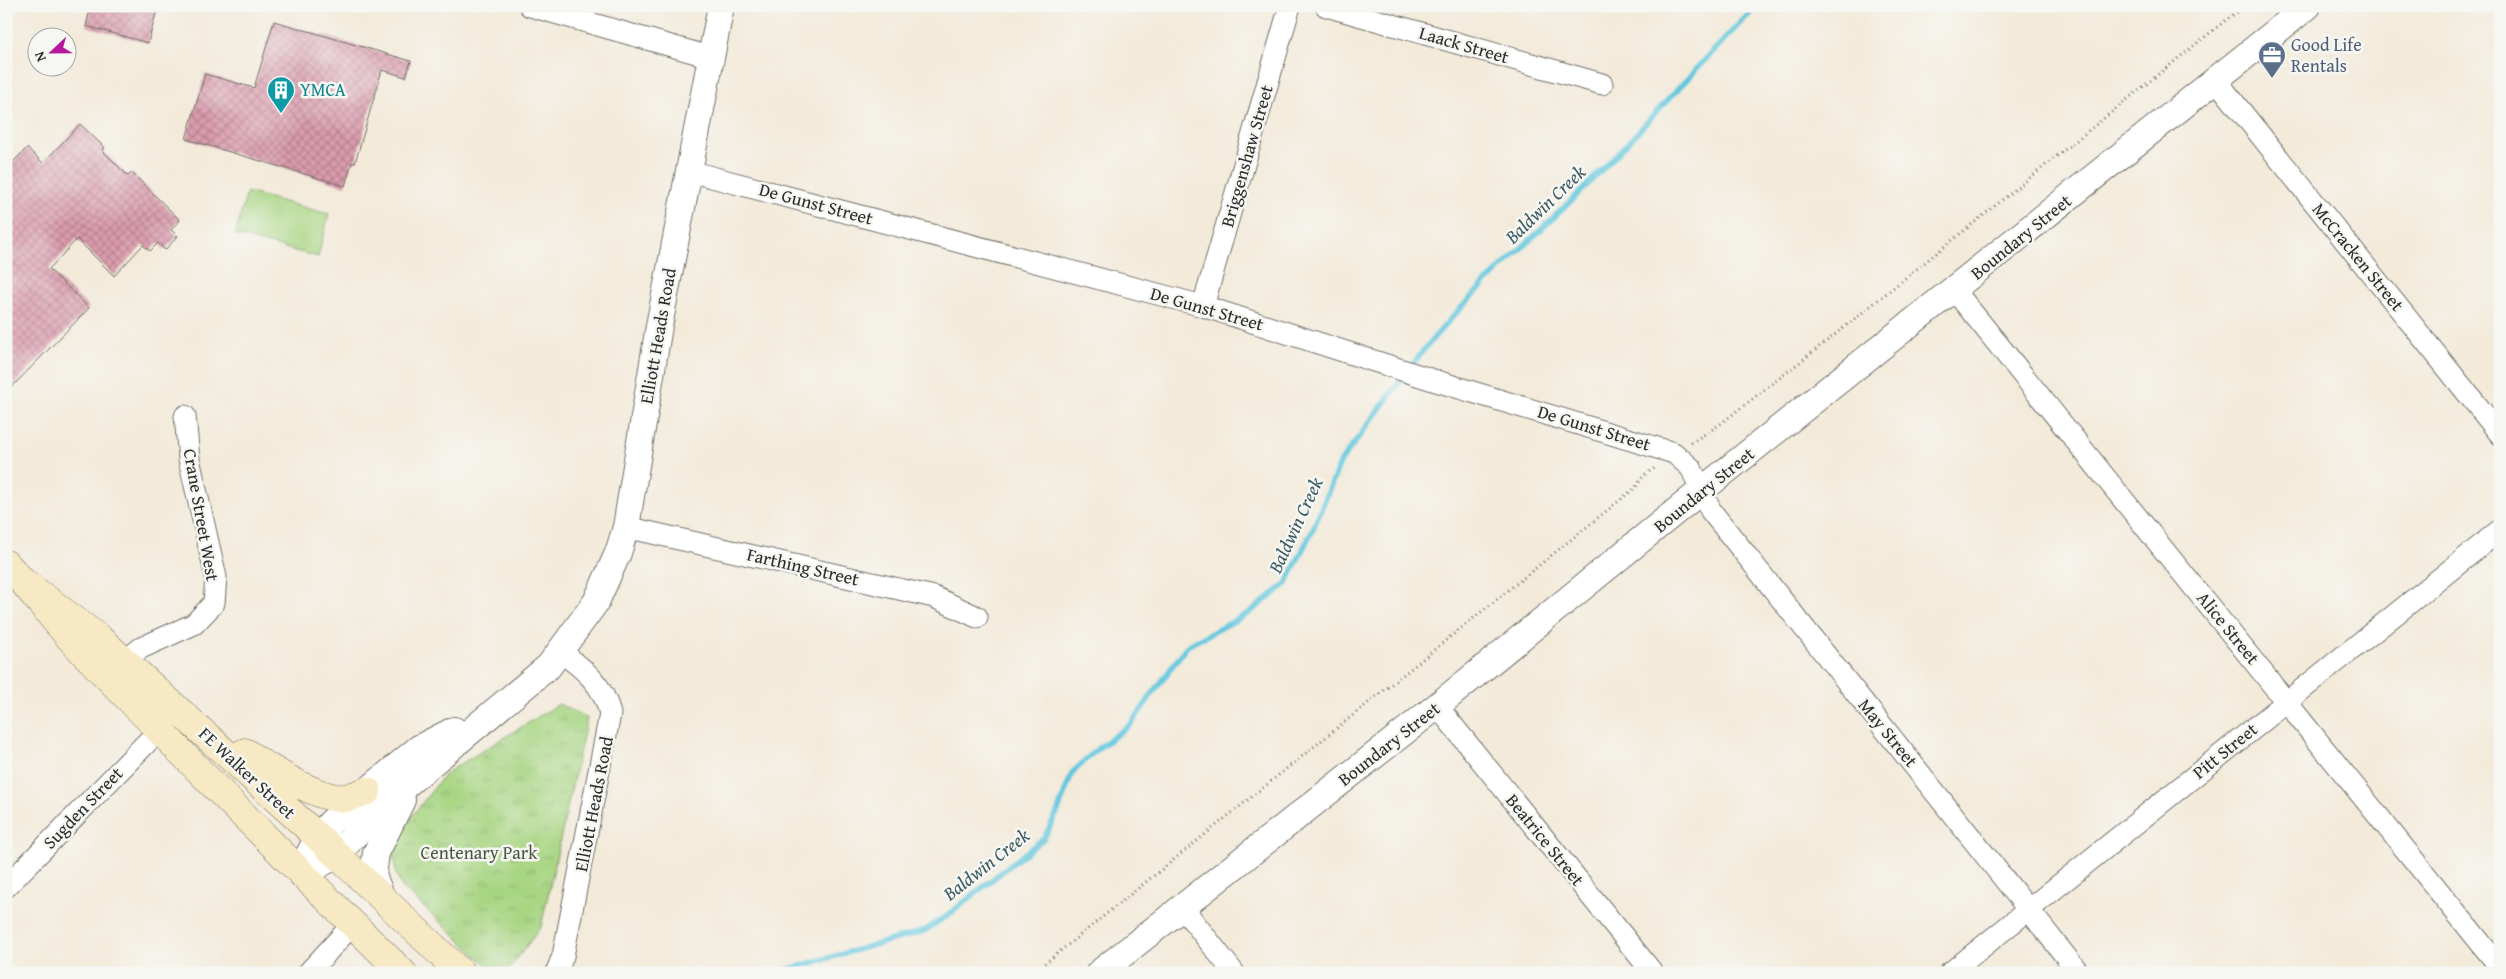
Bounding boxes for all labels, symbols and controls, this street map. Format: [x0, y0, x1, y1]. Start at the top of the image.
street label: Laack Street [1416, 19, 1513, 70]
north arrow [28, 28, 78, 78]
place label: Good Life Rentals [2291, 31, 2362, 79]
office icon: Good Life Rentals [2257, 40, 2287, 79]
text: N [29, 48, 51, 65]
building icon: YMCA [266, 75, 296, 114]
place label: YMCA [300, 76, 346, 103]
street label: Briggenshaw Street [1213, 81, 1280, 230]
water label: Baldwin Creek [1498, 158, 1592, 250]
street label: De Gunst Street [756, 175, 877, 232]
street label: Boundary Street [1964, 187, 2078, 286]
street label: McCracken Street [2306, 197, 2411, 317]
street label: Elliott Heads Road [632, 266, 683, 406]
street label: De Gunst Street [1147, 279, 1268, 338]
street label: De Gunst Street [1534, 398, 1655, 458]
street label: Boundary Street [1647, 440, 1761, 539]
street label: Crane Street West [177, 447, 227, 584]
water label: Baldwin Creek [1260, 472, 1330, 578]
street label: Farthing Street [744, 541, 862, 593]
street label: Alice Street [2191, 585, 2267, 670]
street label: May Street [1852, 692, 1925, 773]
street label: Boundary Street [1332, 695, 1446, 792]
street label: Pitt Street [2186, 716, 2264, 785]
street label: FE Walker Street [193, 720, 302, 825]
street label: Elliott Heads Road [567, 734, 620, 874]
street label: Sugden Street [36, 760, 129, 855]
street label: Beatrice Street [1500, 788, 1591, 892]
water label: Baldwin Creek [936, 821, 1035, 907]
park label: Centenary Park [421, 839, 538, 866]

